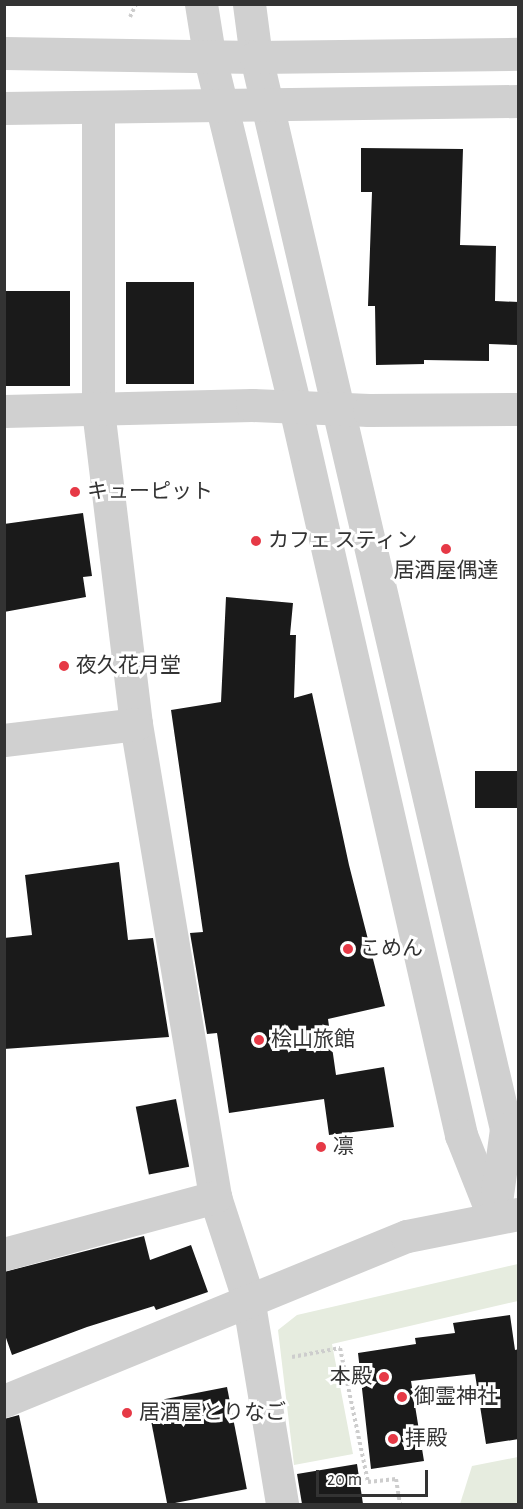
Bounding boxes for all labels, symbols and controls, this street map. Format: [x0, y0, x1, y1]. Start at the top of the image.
place label: キューピット [87, 479, 213, 505]
marker: キューピット [68, 485, 82, 499]
place label: カフェ スティン [268, 528, 418, 554]
marker: カフェ スティン [249, 534, 263, 548]
marker: 居酒屋偶達 [439, 542, 453, 556]
place label: 居酒屋偶達 [394, 558, 498, 584]
place label: 夜久花月堂 [76, 653, 181, 679]
marker: 夜久花月堂 [57, 659, 71, 673]
place label: こめん [360, 936, 423, 962]
marker: こめん [341, 942, 355, 956]
place label: 桧山旅館 [271, 1027, 355, 1053]
marker: 桧山旅館 [252, 1033, 266, 1047]
place label: 凛 [333, 1134, 354, 1160]
marker: 凛 [314, 1140, 328, 1154]
place label: 本殿 [330, 1364, 372, 1390]
marker: 本殿 [377, 1370, 391, 1384]
place label: 御霊神社 [414, 1384, 498, 1410]
marker: 御霊神社 [395, 1390, 409, 1404]
place label: 居酒屋とりなご [139, 1400, 286, 1426]
marker: 居酒屋とりなご [120, 1406, 134, 1420]
place label: 拝殿 [405, 1426, 447, 1452]
marker: 拝殿 [386, 1432, 400, 1446]
scale bar [319, 1458, 432, 1496]
text: 20 m [327, 1471, 362, 1489]

